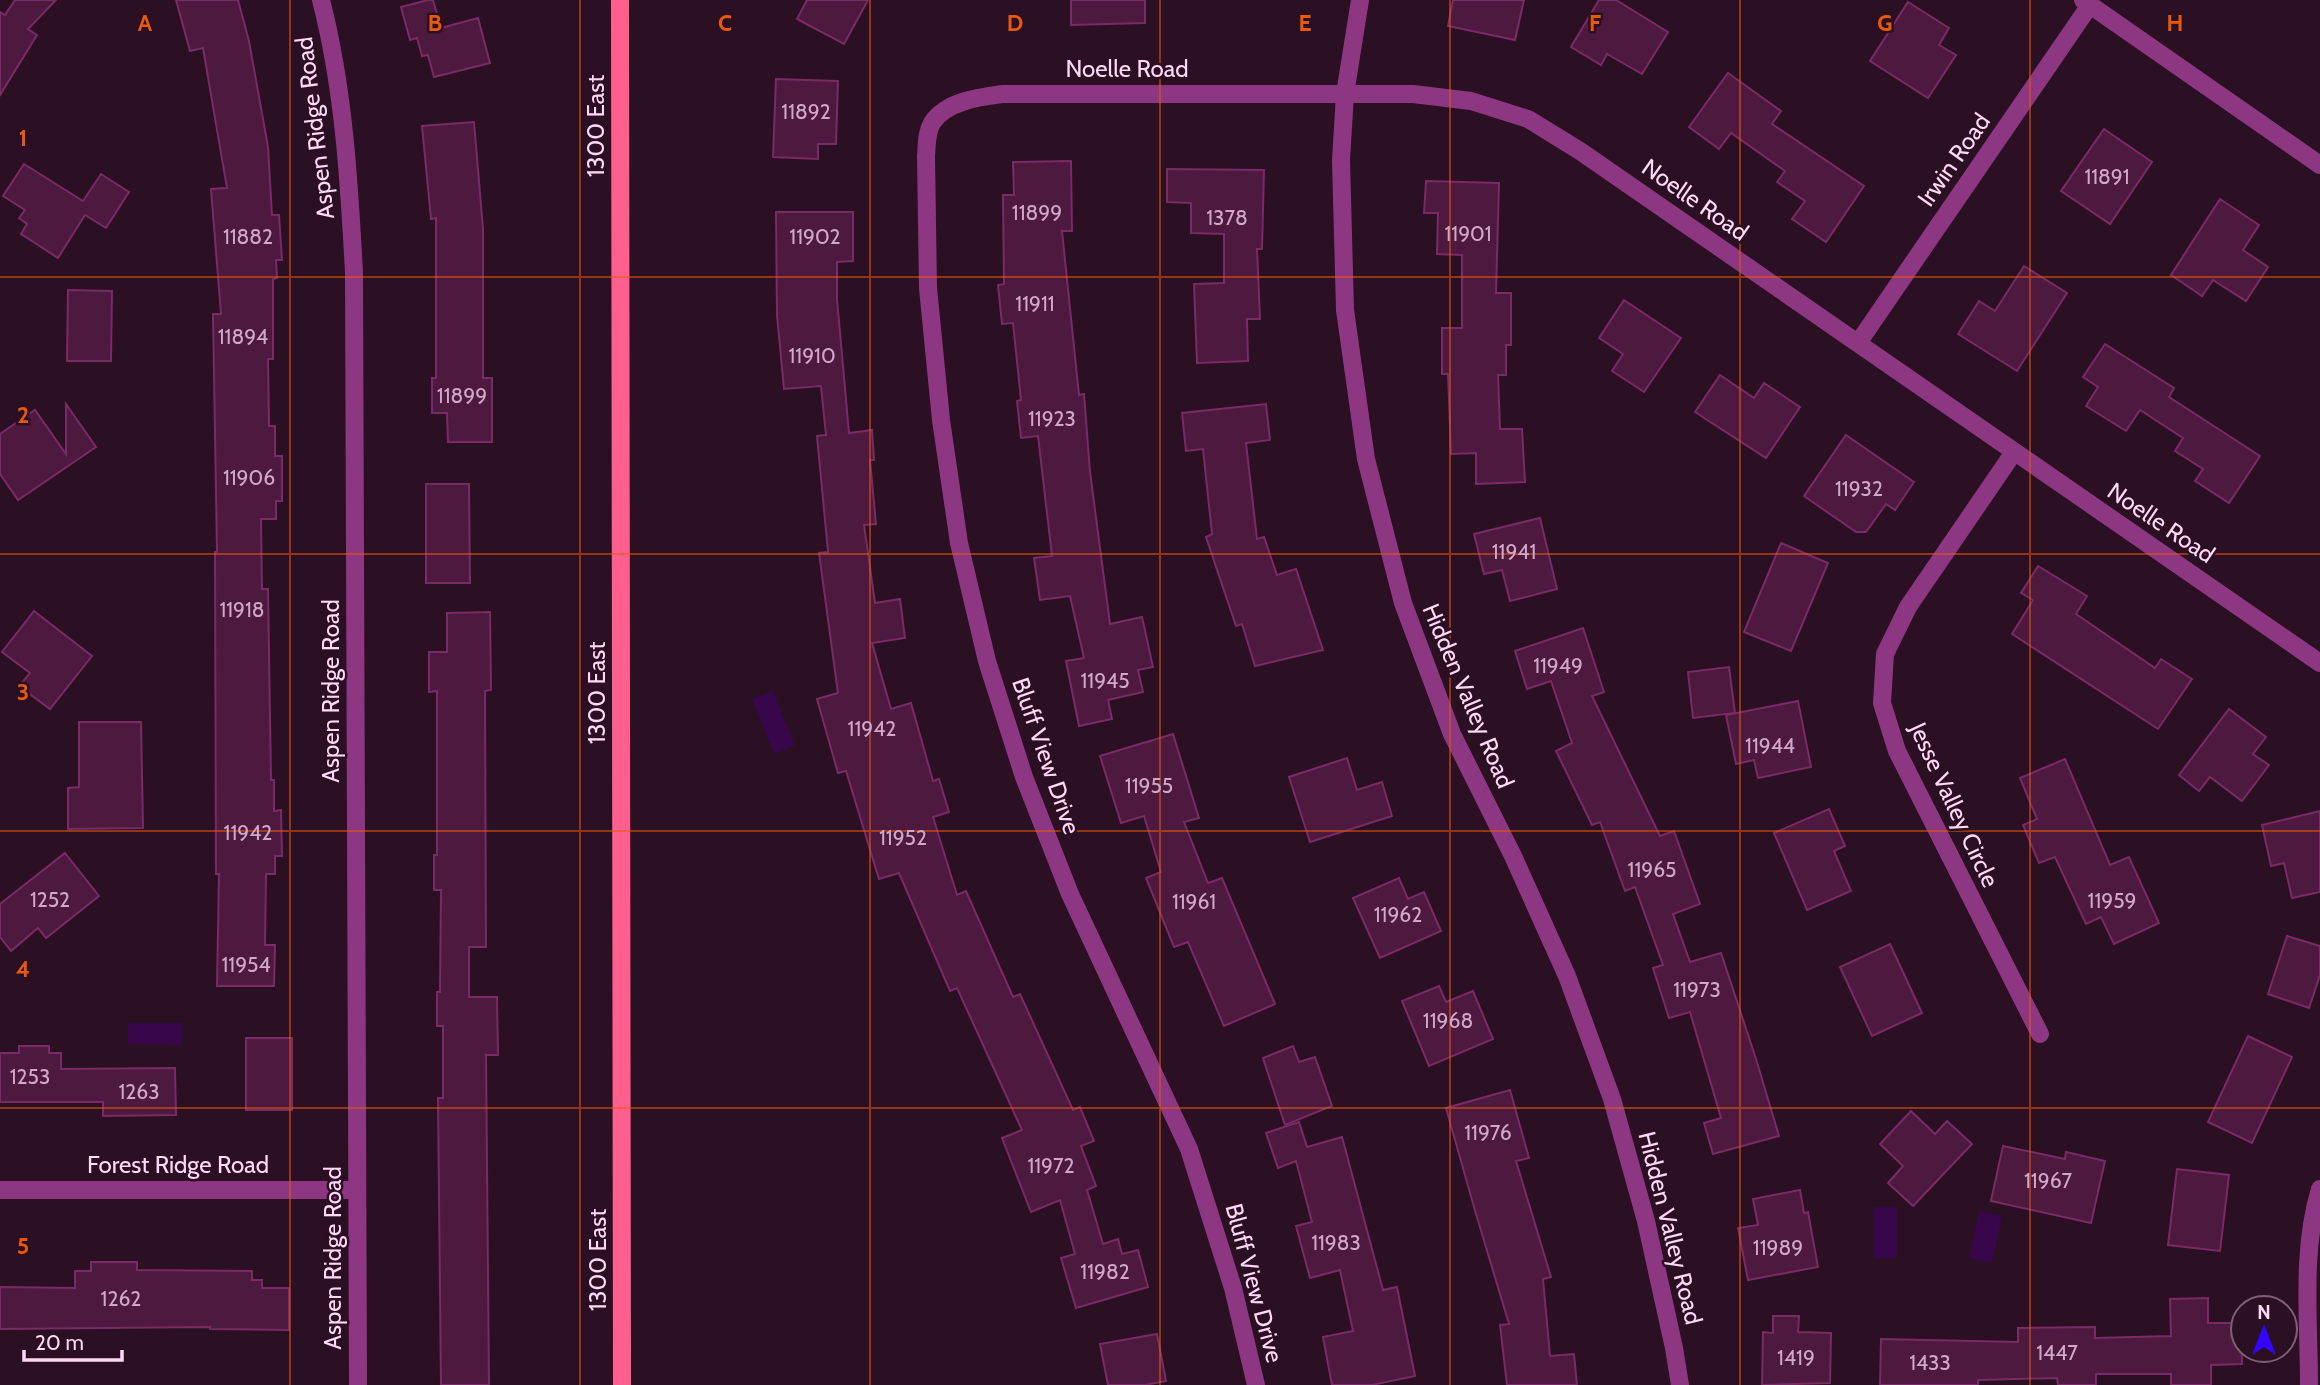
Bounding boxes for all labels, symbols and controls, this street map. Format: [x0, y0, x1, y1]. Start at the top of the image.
text: A [138, 9, 153, 37]
text: B [428, 9, 442, 37]
text: C [718, 9, 732, 37]
text: D [1007, 9, 1023, 37]
text: E [1298, 9, 1312, 37]
text: F [1589, 9, 1601, 37]
text: G [1877, 9, 1893, 37]
text: H [2167, 9, 2183, 37]
street label: Aspen Ridge Road [289, 35, 340, 221]
street label: Noelle Road [1065, 54, 1189, 83]
street label: 1300 East [581, 75, 610, 177]
house number: 11892 [781, 99, 831, 124]
street label: Irwin Road [1911, 108, 1996, 212]
text: 1 [19, 124, 27, 152]
street label: Noelle Road [1637, 152, 1754, 247]
house number: 11891 [2084, 164, 2130, 189]
house number: 11899 [1012, 200, 1062, 225]
house number: 1378 [1206, 205, 1248, 230]
house number: 11901 [1444, 221, 1492, 246]
house number: 11882 [223, 224, 273, 249]
house number: 11902 [789, 224, 841, 249]
house number: 11911 [1015, 291, 1055, 316]
house number: 11894 [218, 324, 268, 349]
house number: 11910 [788, 343, 836, 368]
house number: 11899 [437, 383, 487, 408]
text: 2 [17, 401, 29, 429]
house number: 11923 [1028, 406, 1076, 431]
house number: 11906 [223, 465, 275, 490]
house number: 11932 [1835, 476, 1883, 501]
street label: Noelle Road [2102, 476, 2220, 569]
house number: 11941 [1492, 539, 1536, 564]
house number: 11918 [219, 597, 265, 622]
street label: Aspen Ridge Road [316, 599, 345, 783]
street label: Hidden Valley Road [1416, 599, 1520, 792]
street label: 1300 East [582, 642, 611, 744]
house number: 11949 [1533, 653, 1583, 678]
house number: 11945 [1080, 668, 1130, 693]
street label: Bluff View Drive [1006, 674, 1087, 838]
text: 3 [17, 678, 29, 706]
house number: 11942 [848, 716, 896, 741]
street label: Jesse Valley Circle [1903, 717, 2005, 892]
house number: 11944 [1745, 733, 1795, 758]
house number: 11955 [1125, 773, 1173, 798]
house number: 11942 [224, 820, 272, 845]
house number: 11952 [879, 825, 927, 850]
house number: 11965 [1628, 857, 1676, 882]
house number: 1252 [30, 887, 70, 912]
house number: 11959 [2088, 888, 2136, 913]
house number: 11961 [1172, 889, 1216, 914]
house number: 11962 [1374, 902, 1422, 927]
house number: 11954 [221, 952, 271, 977]
text: 4 [16, 955, 30, 983]
house number: 11973 [1673, 977, 1721, 1002]
house number: 11968 [1423, 1008, 1473, 1033]
house number: 1253 [10, 1064, 50, 1089]
house number: 1263 [118, 1079, 160, 1104]
house number: 11976 [1464, 1120, 1512, 1145]
street label: Hidden Valley Road [1632, 1128, 1708, 1327]
street label: Forest Ridge Road [87, 1150, 269, 1179]
house number: 11972 [1027, 1153, 1075, 1178]
street label: Aspen Ridge Road [318, 1166, 347, 1350]
house number: 11967 [2024, 1168, 2072, 1193]
street label: Bluff View Drive [1219, 1200, 1290, 1366]
street label: 1300 East [583, 1209, 612, 1311]
house number: 11983 [1311, 1230, 1361, 1255]
text: 5 [17, 1232, 29, 1260]
house number: 11989 [1753, 1235, 1803, 1260]
house number: 11982 [1080, 1259, 1130, 1284]
house number: 1262 [101, 1286, 141, 1311]
north arrow [2229, 1294, 2299, 1364]
text: N [2257, 1301, 2271, 1324]
scale bar [24, 1318, 122, 1362]
text: 20 m [35, 1330, 84, 1355]
house number: 1447 [2036, 1340, 2078, 1365]
house number: 1419 [1777, 1345, 1815, 1370]
house number: 1433 [1909, 1350, 1951, 1375]

